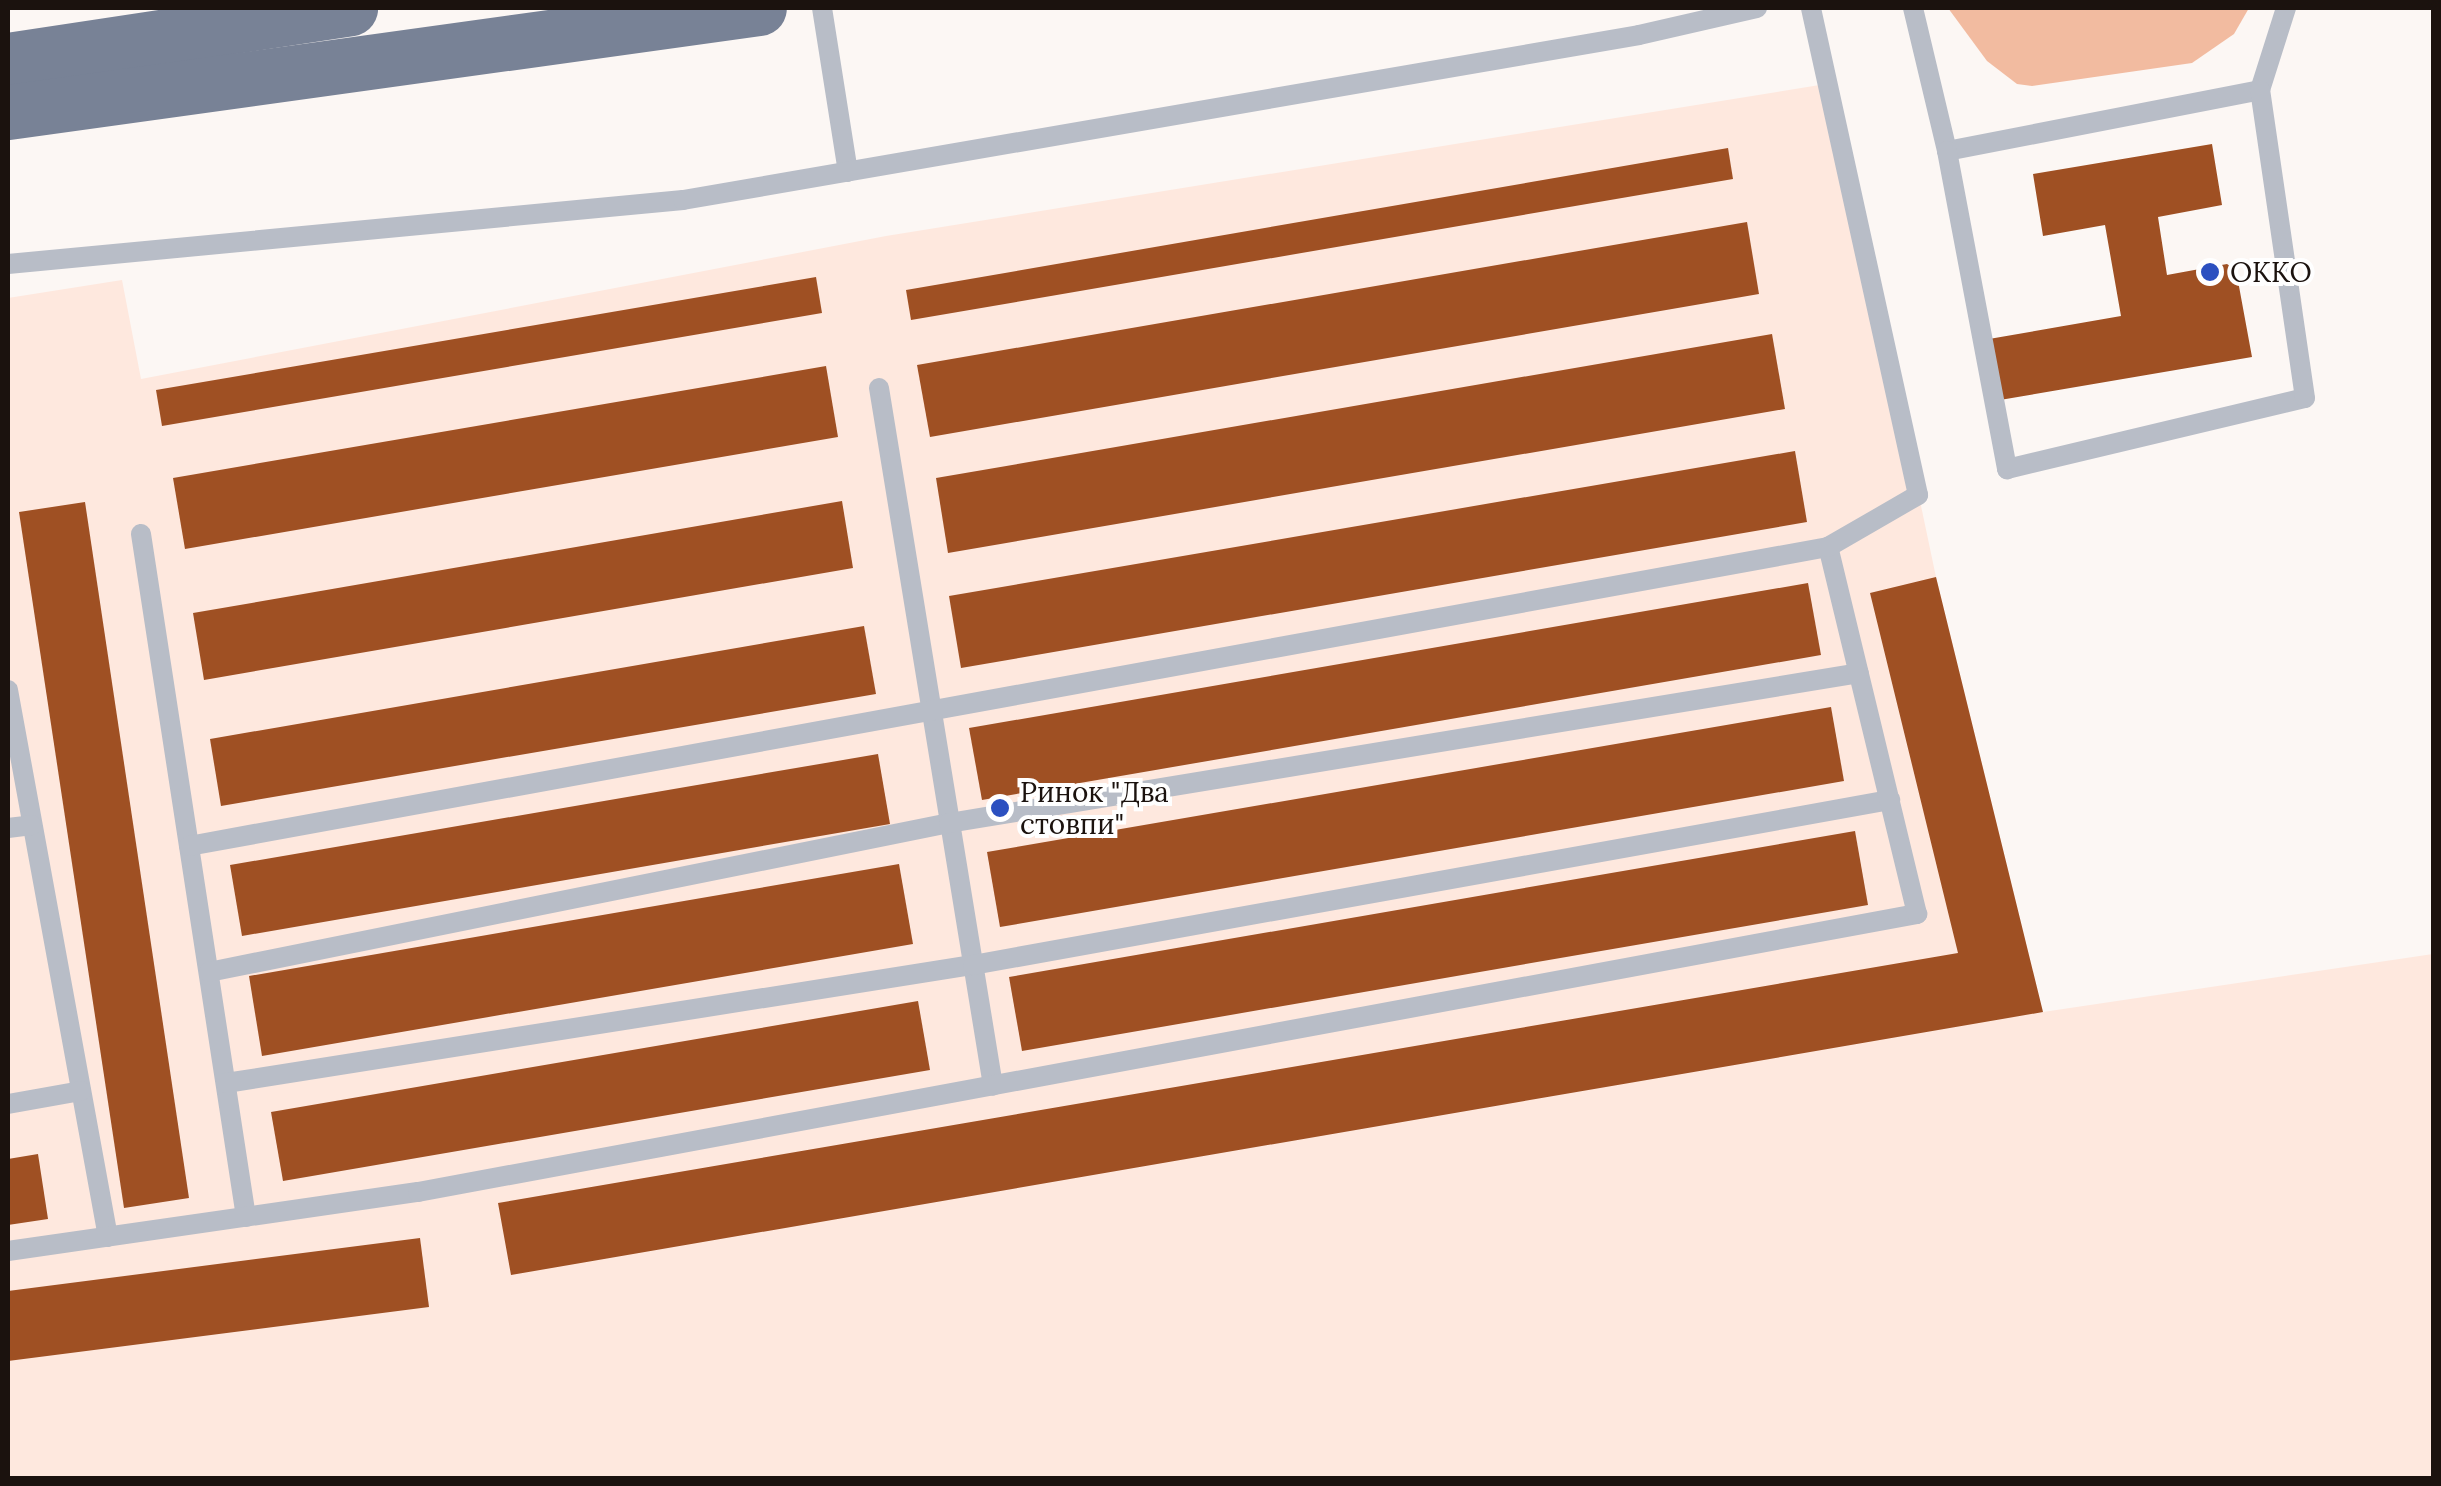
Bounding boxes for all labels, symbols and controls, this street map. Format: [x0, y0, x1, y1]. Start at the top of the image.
place label: ОККО [2230, 255, 2312, 289]
marker: ОККО [2199, 261, 2221, 283]
place label: Ринок "Два стовпи" [1020, 775, 1169, 841]
marker: Ринок "Два стовпи" [989, 797, 1011, 819]

